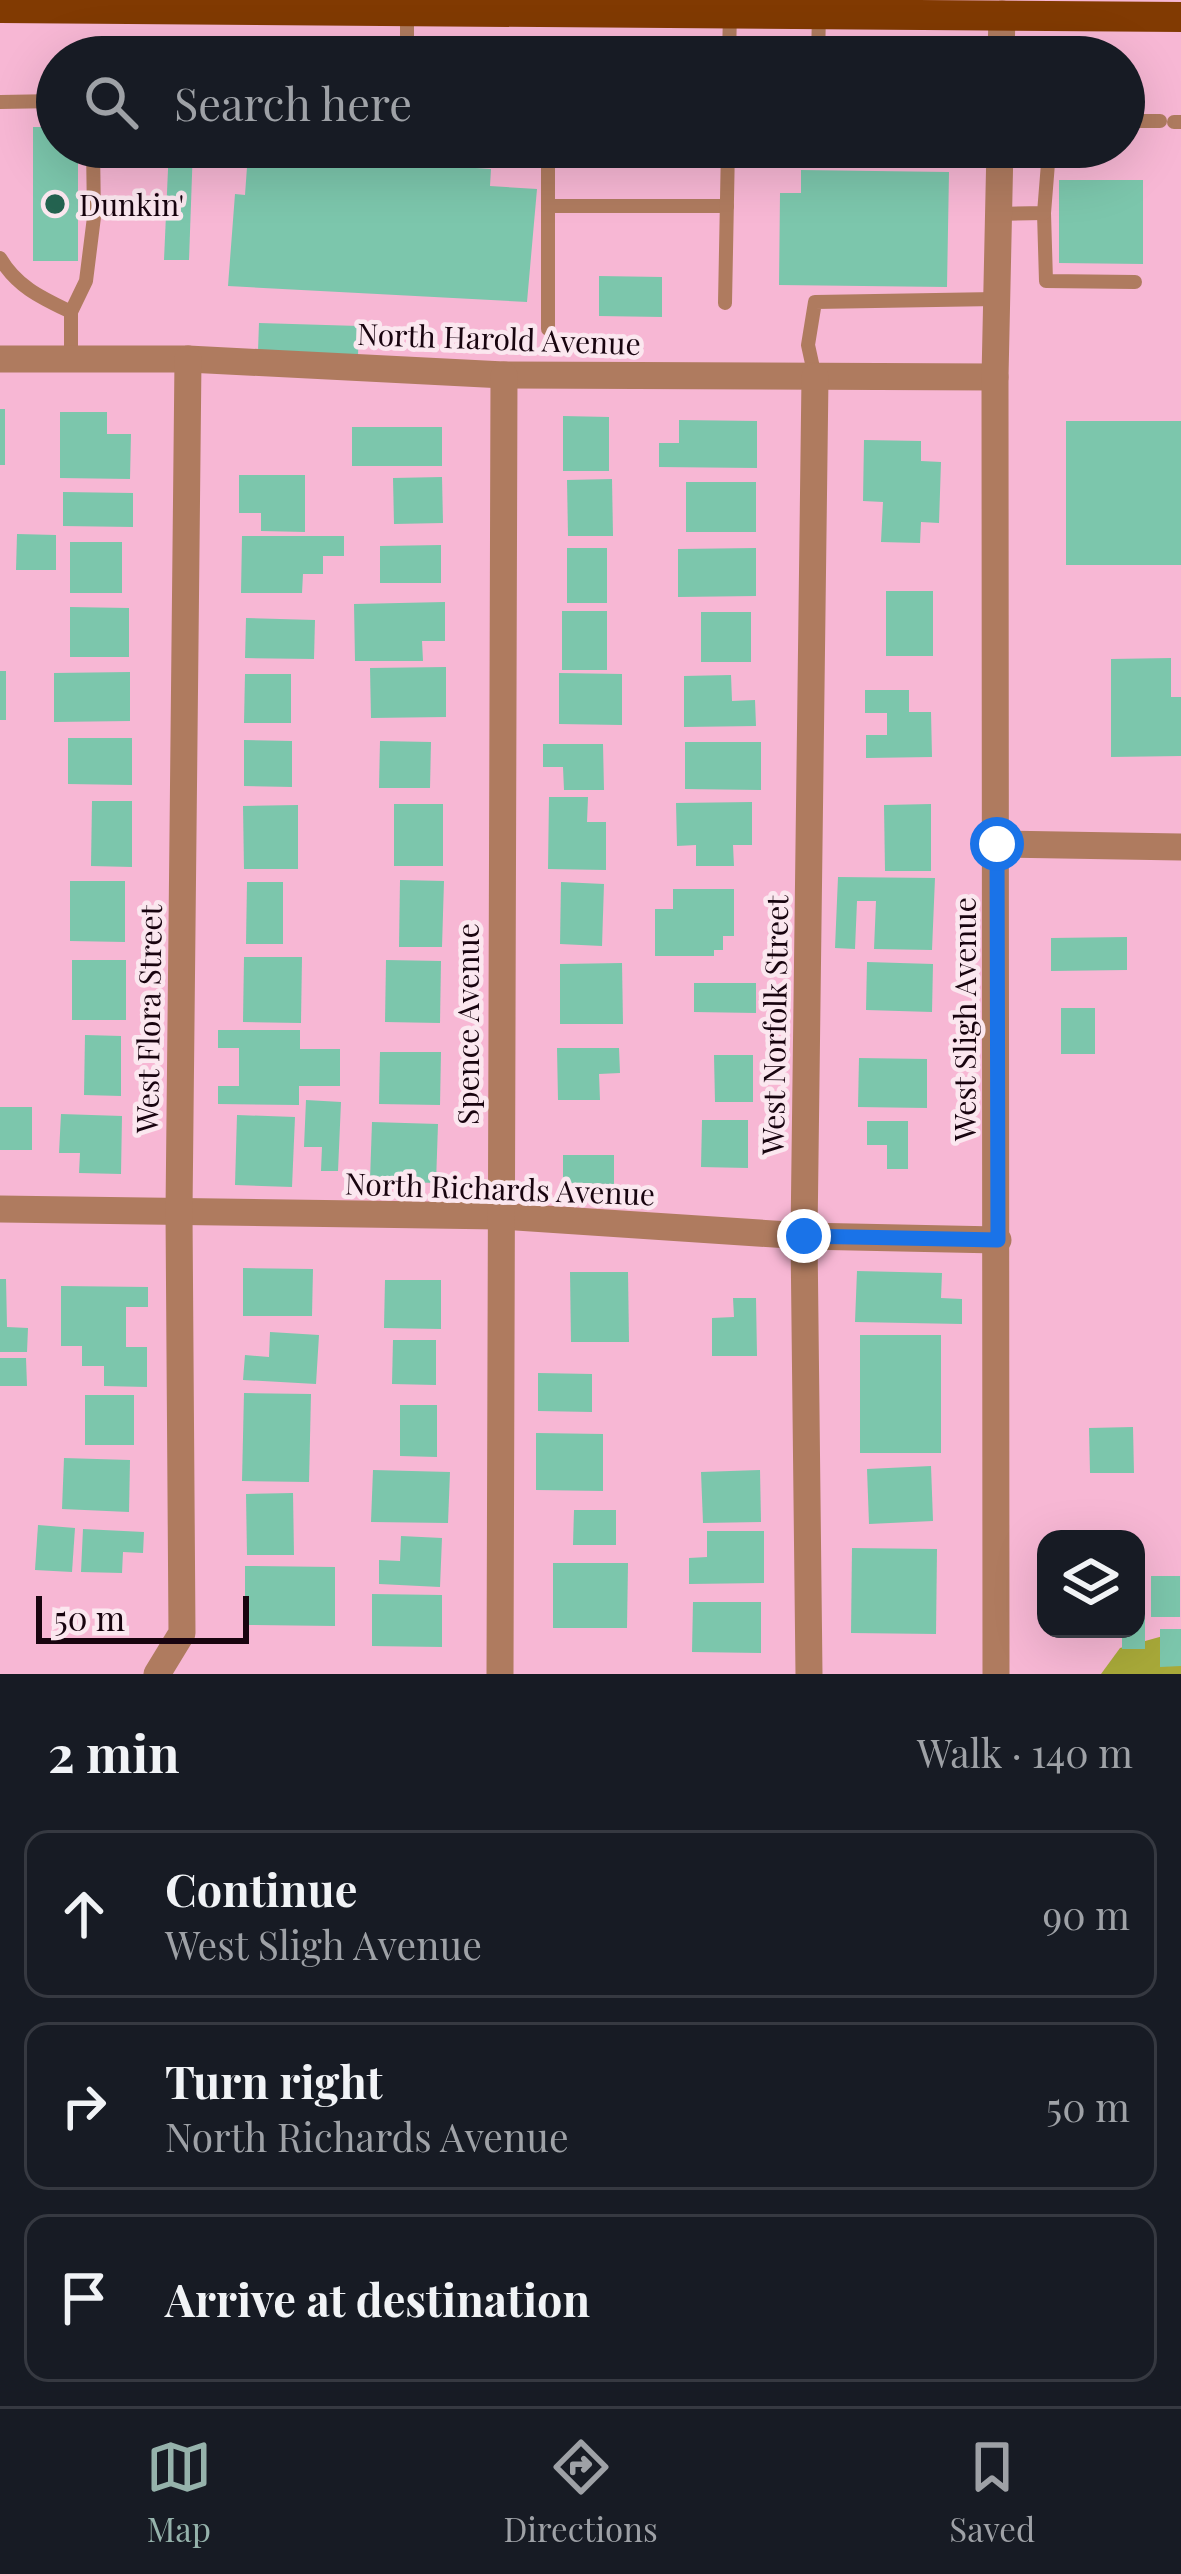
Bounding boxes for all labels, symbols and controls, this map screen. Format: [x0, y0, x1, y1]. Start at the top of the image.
search box [36, 36, 1145, 168]
icon: search [78, 69, 144, 135]
text: Search here [174, 72, 412, 132]
place label: Dunkin' [79, 184, 184, 224]
marker: Dunkin' [42, 191, 68, 217]
street label: North Harold Avenue [357, 313, 641, 363]
route start [970, 817, 1024, 871]
street label: West Norfolk Street [752, 894, 796, 1156]
street label: West Sligh Avenue [944, 897, 984, 1142]
street label: West Flora Street [126, 904, 170, 1135]
street label: Spence Avenue [447, 923, 487, 1125]
street label: North Richards Avenue [344, 1163, 656, 1213]
route end [777, 1209, 831, 1263]
map controls [1037, 1530, 1145, 1638]
button: layers [1037, 1530, 1145, 1638]
scale bar [36, 1590, 249, 1643]
text: 50 m [54, 1595, 125, 1639]
text: 2 min [48, 1718, 180, 1786]
text: Walk · 140 m [917, 1726, 1133, 1778]
text: Continue [165, 1858, 357, 1918]
icon: ahead [51, 1881, 117, 1947]
text: 90 m [1042, 1888, 1130, 1940]
text: West Sligh Avenue [165, 1918, 482, 1970]
text: Turn right [165, 2050, 383, 2110]
icon: right [51, 2073, 117, 2139]
text: 50 m [1046, 2080, 1130, 2132]
text: North Richards Avenue [165, 2110, 569, 2162]
icon: arrive [51, 2265, 117, 2331]
text: Arrive at destination [165, 2268, 590, 2328]
tab: Map [146, 2434, 212, 2550]
tab: Directions [503, 2434, 658, 2550]
tab: Saved [949, 2434, 1035, 2550]

